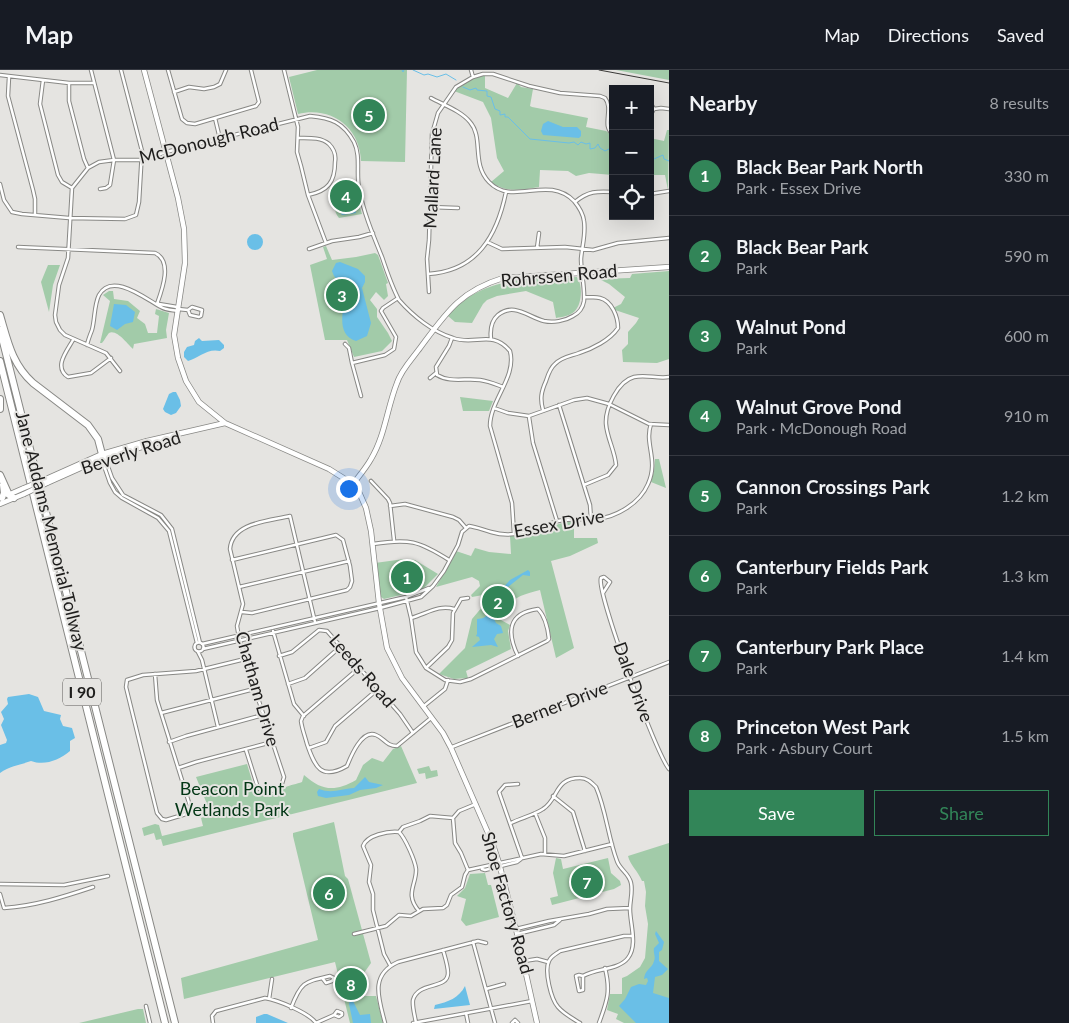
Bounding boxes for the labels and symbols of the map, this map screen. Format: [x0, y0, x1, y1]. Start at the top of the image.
pin: 5 [353, 96, 385, 134]
street label: McDonough Road [137, 112, 281, 168]
street label: Mallard Lane [418, 127, 446, 229]
pin: 4 [330, 177, 362, 215]
street label: Rohrssen Road [500, 259, 618, 291]
pin: 3 [326, 276, 358, 314]
street label: Jane Addams Memorial Tollway [12, 409, 93, 654]
street label: Beverly Road [78, 426, 183, 479]
your location [336, 476, 362, 502]
street label: Essex Drive [512, 504, 606, 542]
pin: 1 [391, 558, 423, 596]
pin: 2 [482, 583, 514, 621]
street label: Chatham Drive [231, 629, 285, 749]
street label: Leeds Road [325, 629, 401, 712]
street label: Dale Drive [609, 639, 659, 725]
street label: Berner Drive [509, 676, 611, 732]
road number: I 90 [63, 678, 101, 706]
park label: Beacon Point Wetlands Park [175, 777, 290, 820]
street label: Shoe Factory Road [477, 829, 539, 976]
pin: 7 [571, 863, 603, 901]
pin: 6 [313, 874, 345, 912]
pin: 8 [335, 965, 367, 1003]

